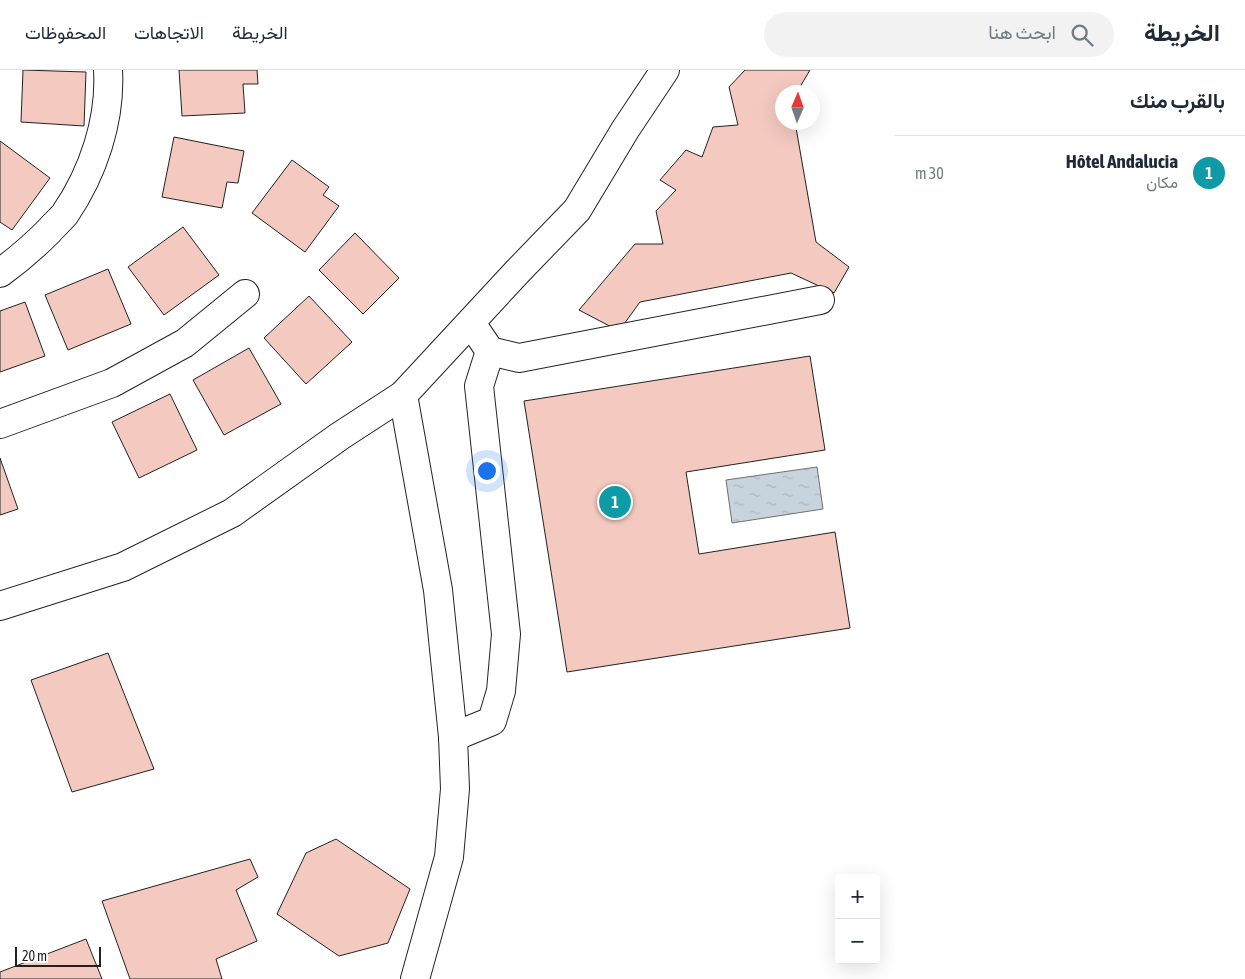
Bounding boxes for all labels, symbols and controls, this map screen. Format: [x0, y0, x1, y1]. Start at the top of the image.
search box [764, 12, 1114, 57]
text: الخريطة [1144, 19, 1220, 46]
text: ابحث هنا [988, 21, 1056, 43]
icon: search [1068, 21, 1096, 49]
text: المحفوظات [25, 22, 106, 43]
text: الاتجاهات [134, 22, 204, 43]
text: الخريطة [232, 22, 288, 43]
north arrow [775, 85, 820, 130]
text: بالقرب منك [1130, 88, 1225, 112]
text: Hôtel Andalucia [1066, 150, 1178, 172]
text: 30 m [915, 164, 944, 182]
text: 1 [1205, 164, 1213, 182]
text: مكان [1146, 173, 1178, 191]
your location [474, 458, 500, 484]
pin: 1 [599, 483, 631, 521]
map controls [835, 874, 880, 964]
button: + [835, 874, 880, 919]
button: − [835, 919, 880, 964]
scale bar [15, 944, 101, 967]
text: 20 m [22, 948, 47, 964]

